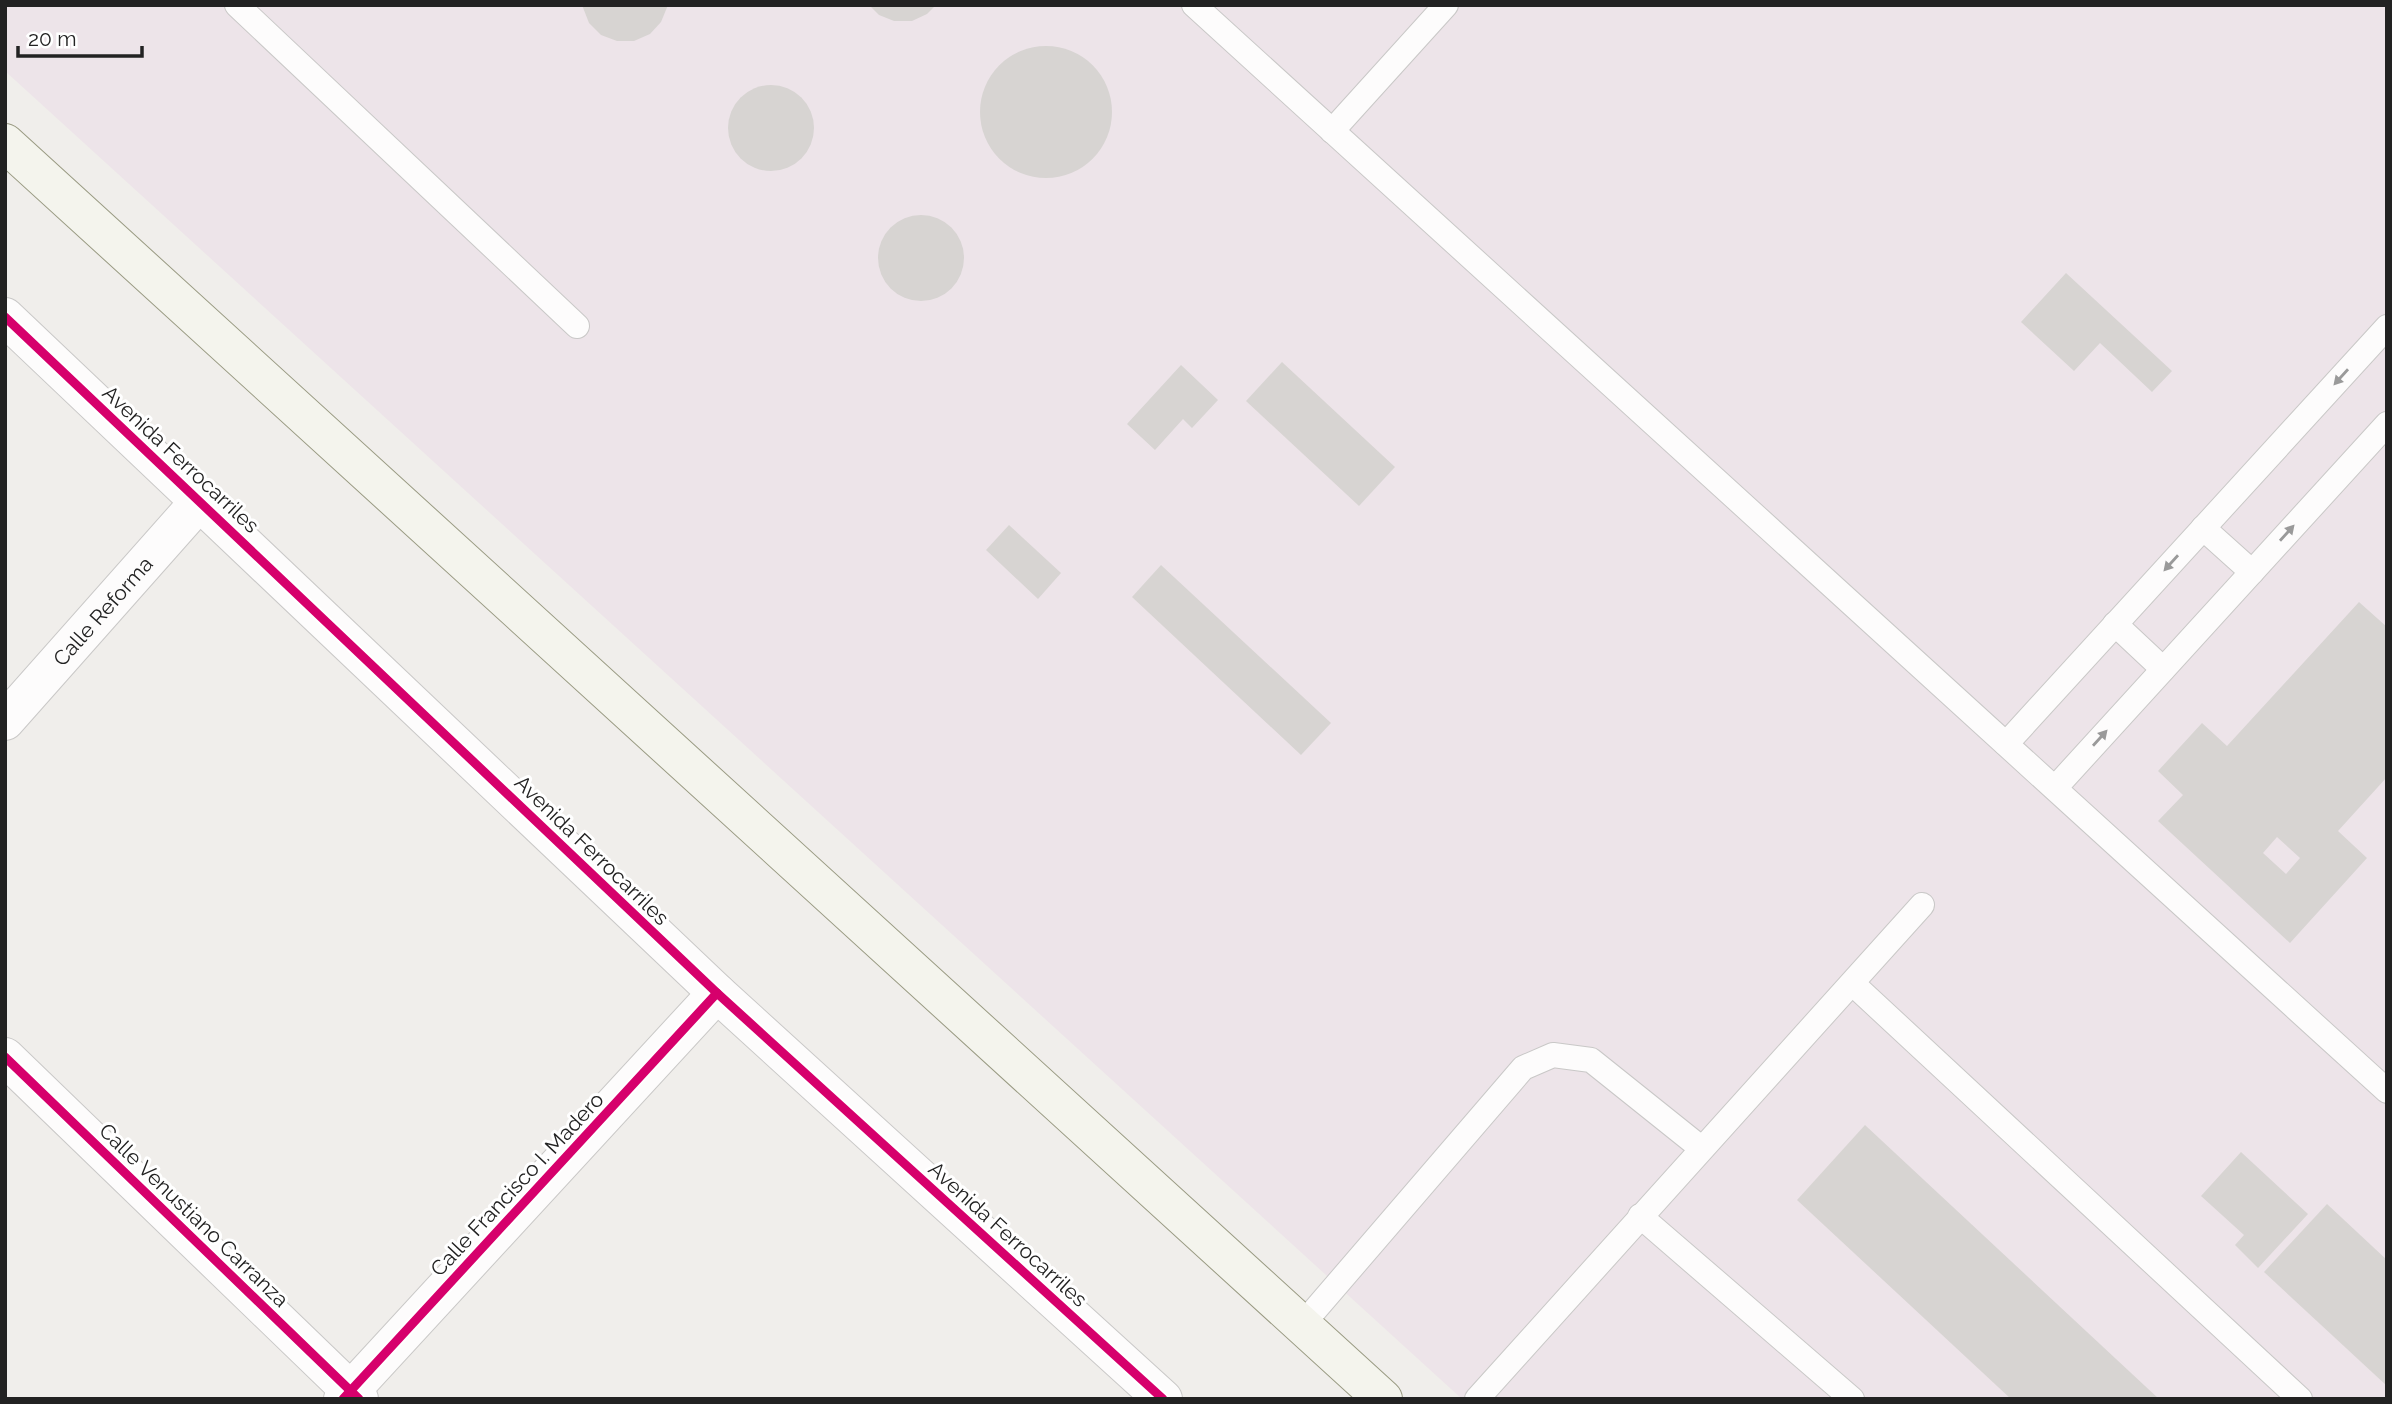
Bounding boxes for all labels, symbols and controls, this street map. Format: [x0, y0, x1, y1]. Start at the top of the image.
scale bar [18, 14, 142, 58]
text: 20 m [28, 26, 76, 51]
one-way arrow [2333, 368, 2349, 385]
street label: Avenida Ferrocarriles [98, 380, 264, 538]
one-way arrow [2278, 525, 2294, 542]
street label: Calle Reforma [47, 551, 158, 671]
one-way arrow [2163, 554, 2179, 571]
one-way arrow [2092, 730, 2108, 747]
street label: Avenida Ferrocarriles [510, 770, 674, 930]
street label: Calle Francisco I. Madero [425, 1087, 609, 1281]
street label: Calle Venustiano Carranza [94, 1118, 294, 1312]
street label: Avenida Ferrocarriles [924, 1156, 1092, 1312]

